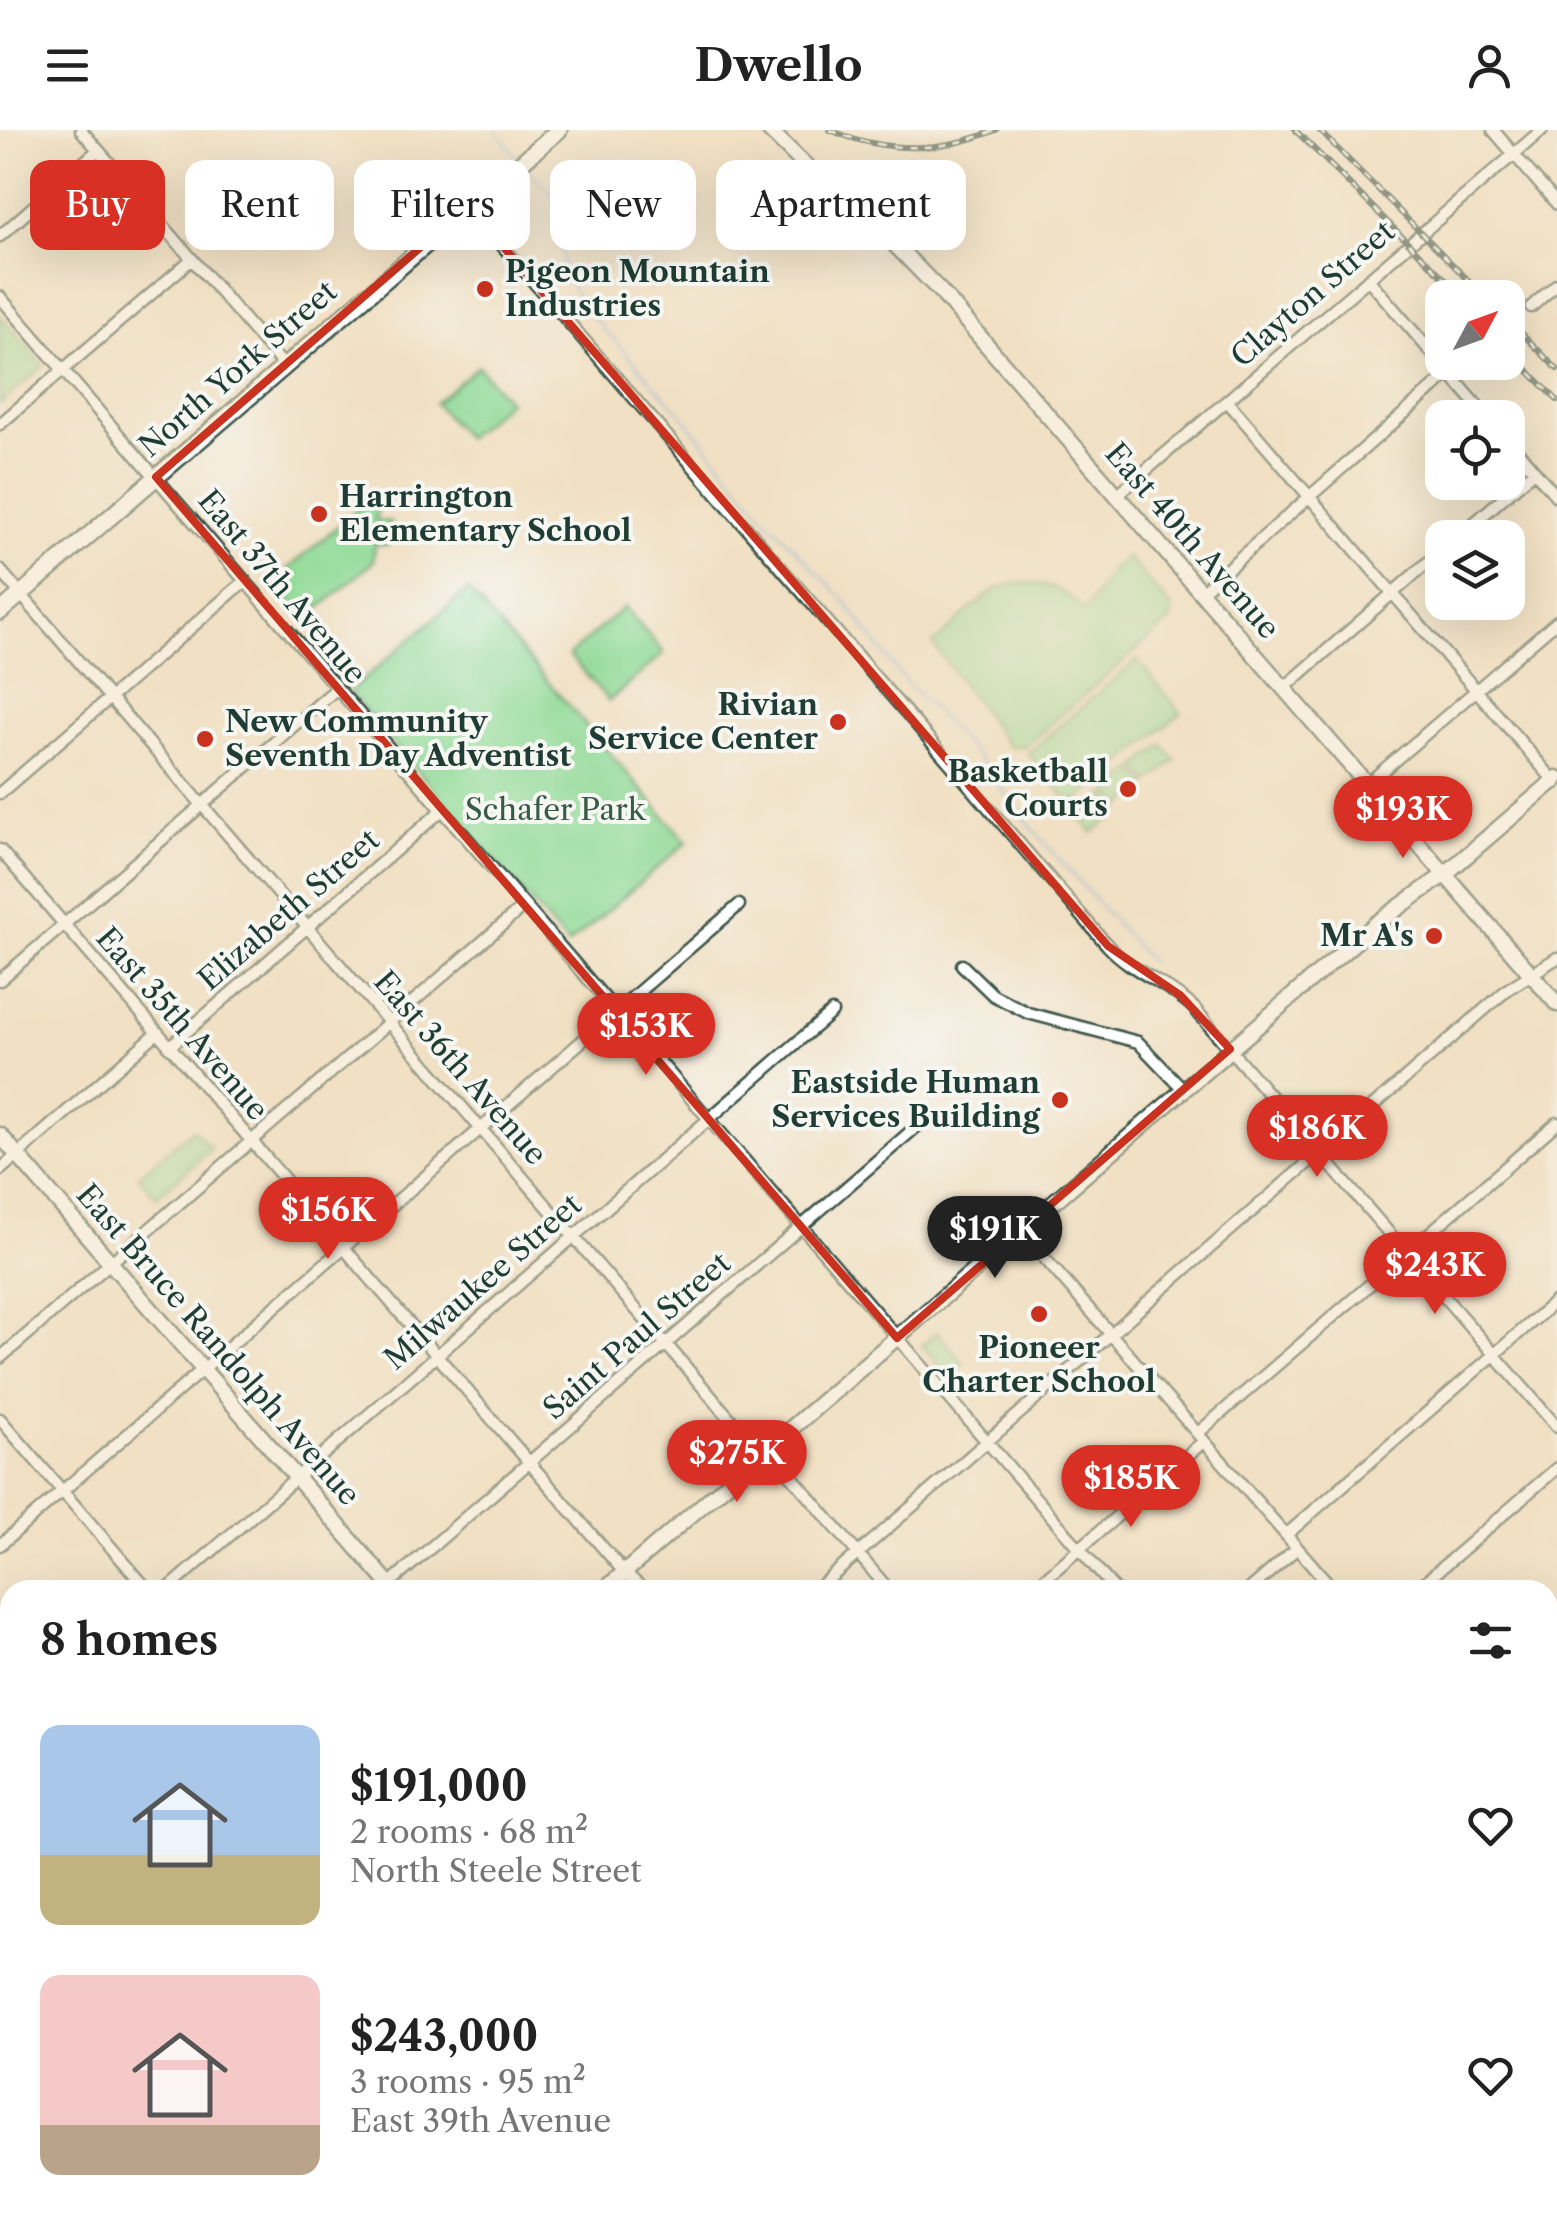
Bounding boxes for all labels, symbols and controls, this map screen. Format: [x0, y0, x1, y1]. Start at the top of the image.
text: Dwello [694, 37, 863, 93]
icon: menu [40, 38, 95, 93]
icon: person [1462, 38, 1517, 93]
chip: Buy [30, 160, 165, 250]
chip: Rent [185, 160, 334, 250]
chip: Filters [354, 160, 530, 250]
chip: New [550, 160, 696, 250]
chip: Apartment [716, 160, 966, 250]
street label: Clayton Street [1223, 212, 1402, 375]
place label: Pigeon Mountain Industries [505, 253, 770, 324]
street label: North York Street [131, 272, 344, 465]
marker: Pigeon Mountain Industries [474, 278, 496, 300]
north arrow [1425, 280, 1525, 380]
map controls [1425, 280, 1525, 620]
button: locate [1425, 400, 1525, 500]
street label: East 40th Avenue [1097, 435, 1287, 646]
place label: Harrington Elementary School [339, 478, 632, 549]
street label: East 37th Avenue [190, 482, 374, 691]
marker: Harrington Elementary School [308, 503, 330, 525]
button: layers [1425, 520, 1525, 620]
place label: Rivian Service Center [588, 686, 818, 757]
place label: New Community Seventh Day Adventist [225, 703, 571, 774]
marker: Rivian Service Center [827, 711, 849, 733]
marker: New Community Seventh Day Adventist [194, 728, 216, 750]
place label: Basketball Courts [947, 753, 1108, 824]
pin: $193K [1333, 776, 1473, 861]
marker: Basketball Courts [1117, 778, 1139, 800]
text: $193K [1355, 789, 1451, 828]
park label: Schafer Park [465, 791, 647, 828]
street label: Elizabeth Street [191, 821, 387, 998]
place label: Mr A's [1320, 917, 1414, 954]
street label: East 35th Avenue [89, 920, 276, 1128]
marker: Mr A's [1423, 925, 1445, 947]
street label: East 36th Avenue [366, 963, 555, 1172]
pin: $153K [576, 993, 716, 1078]
text: $153K [599, 1006, 693, 1045]
place label: Eastside Human Services Building [771, 1064, 1041, 1135]
marker: Eastside Human Services Building [1049, 1089, 1071, 1111]
pin: $186K [1247, 1095, 1387, 1180]
text: $186K [1269, 1108, 1365, 1147]
street label: East Bruce Randolph Avenue [69, 1177, 368, 1513]
pin: $156K [258, 1177, 398, 1262]
street label: Milwaukee Street [377, 1186, 589, 1377]
text: $156K [281, 1190, 375, 1229]
pin: $191K [925, 1196, 1065, 1281]
text: $191K [949, 1209, 1041, 1248]
pin: $243K [1365, 1232, 1505, 1317]
street label: Saint Paul Street [536, 1244, 738, 1427]
text: $243K [1385, 1245, 1485, 1284]
marker: Pioneer Charter School [1028, 1303, 1050, 1325]
place label: Pioneer Charter School [922, 1329, 1156, 1400]
pin: $275K [667, 1420, 807, 1505]
text: $275K [689, 1433, 785, 1472]
pin: $185K [1061, 1445, 1201, 1530]
text: $185K [1083, 1458, 1179, 1497]
icon: filters [1463, 1613, 1518, 1668]
text: 8 homes [40, 1614, 218, 1666]
text: $191,000 [350, 1760, 528, 1812]
icon: home [120, 1765, 240, 1885]
icon: heart [1463, 1798, 1518, 1853]
text: 2 rooms · 68 m² [350, 1812, 588, 1851]
text: North Steele Street [350, 1851, 642, 1890]
text: $243,000 [350, 2010, 538, 2062]
icon: home [120, 2015, 240, 2135]
icon: heart [1463, 2048, 1518, 2103]
text: 3 rooms · 95 m² [350, 2062, 586, 2101]
text: East 39th Avenue [350, 2101, 611, 2140]

